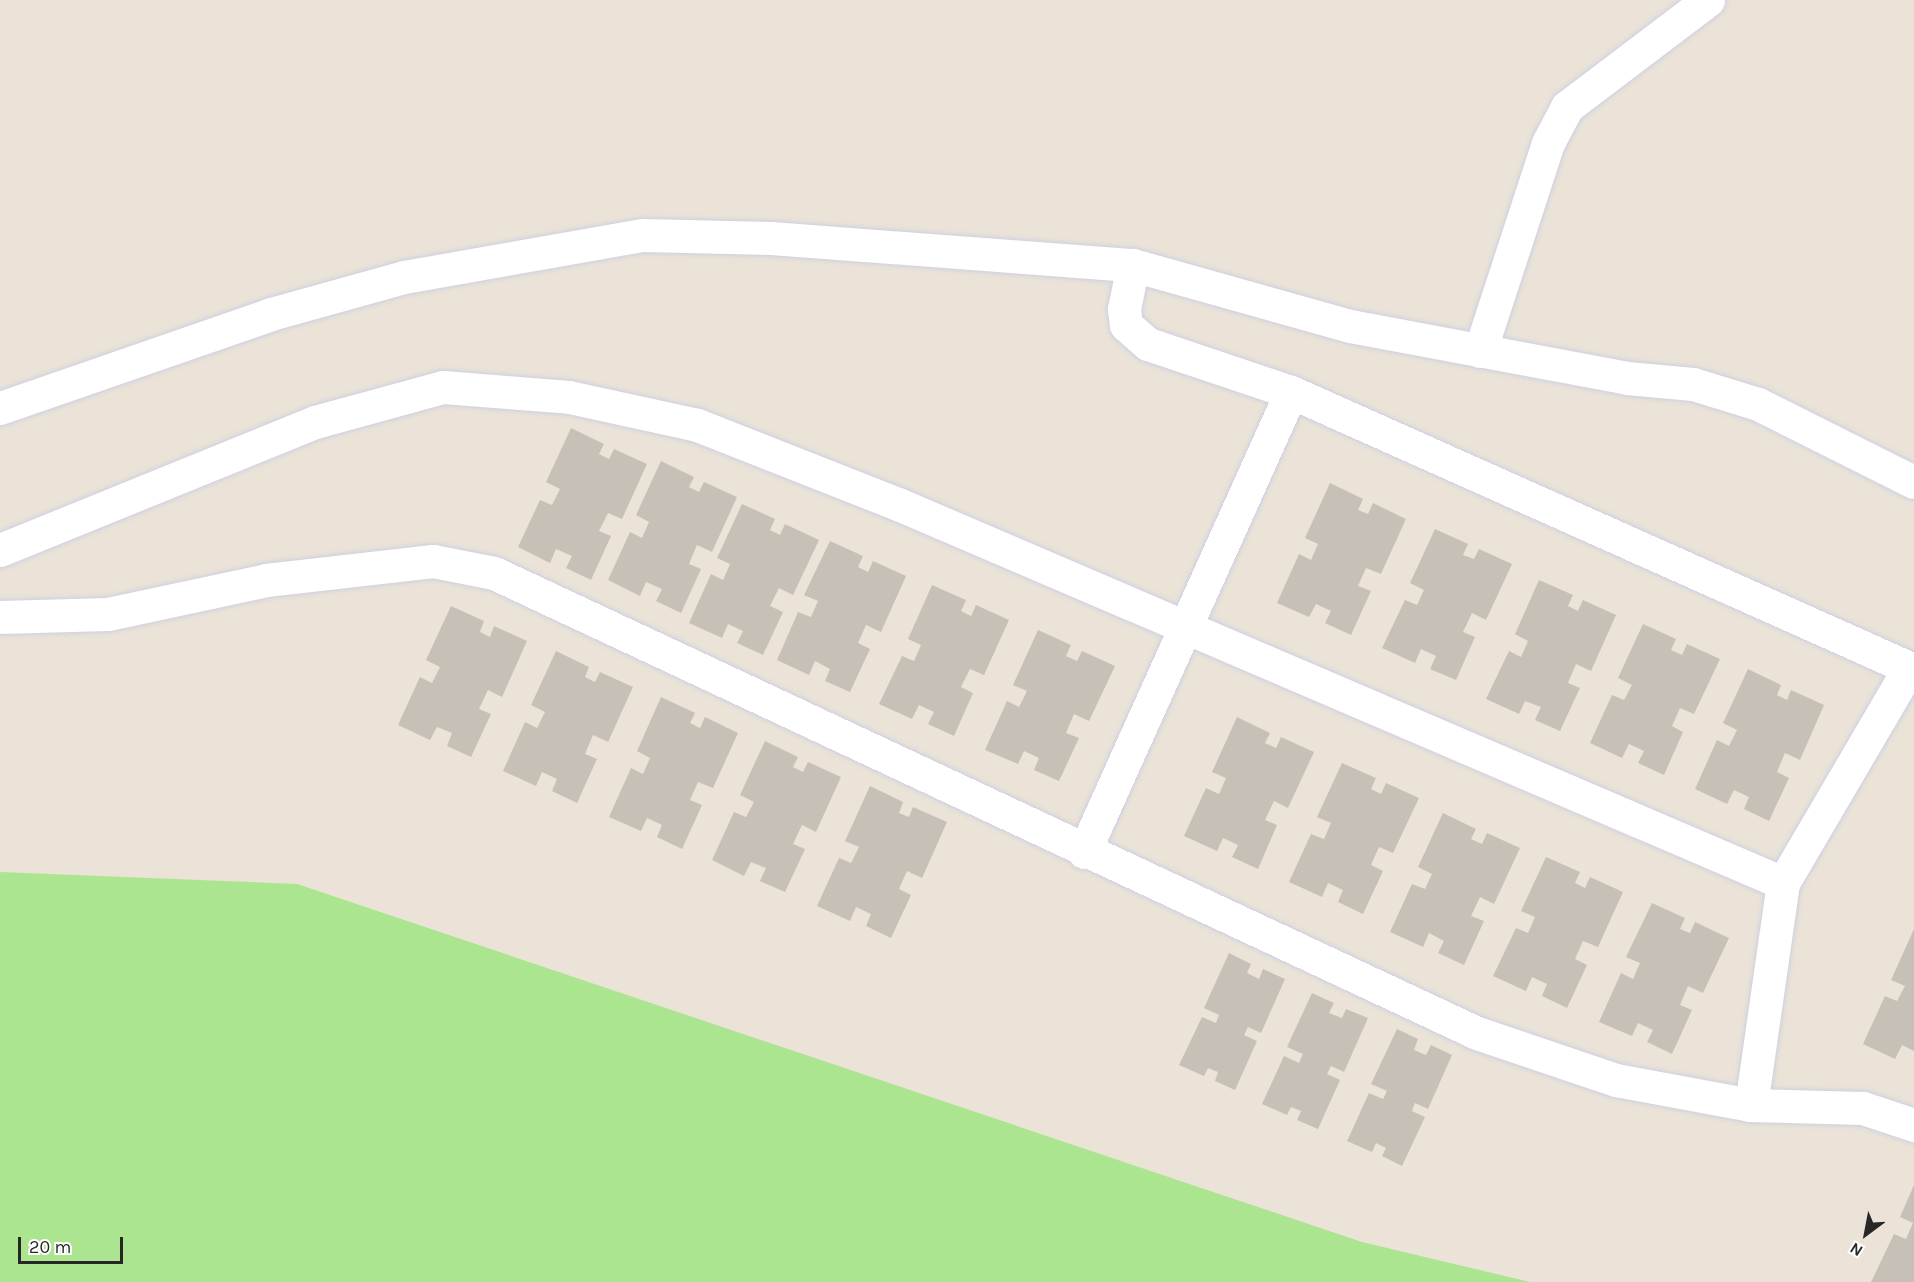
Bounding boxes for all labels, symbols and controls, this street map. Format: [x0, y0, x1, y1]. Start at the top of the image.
north arrow [1836, 1204, 1896, 1264]
scale bar [21, 1225, 126, 1263]
text: 20 m [29, 1236, 71, 1258]
text: N [1846, 1239, 1866, 1261]

